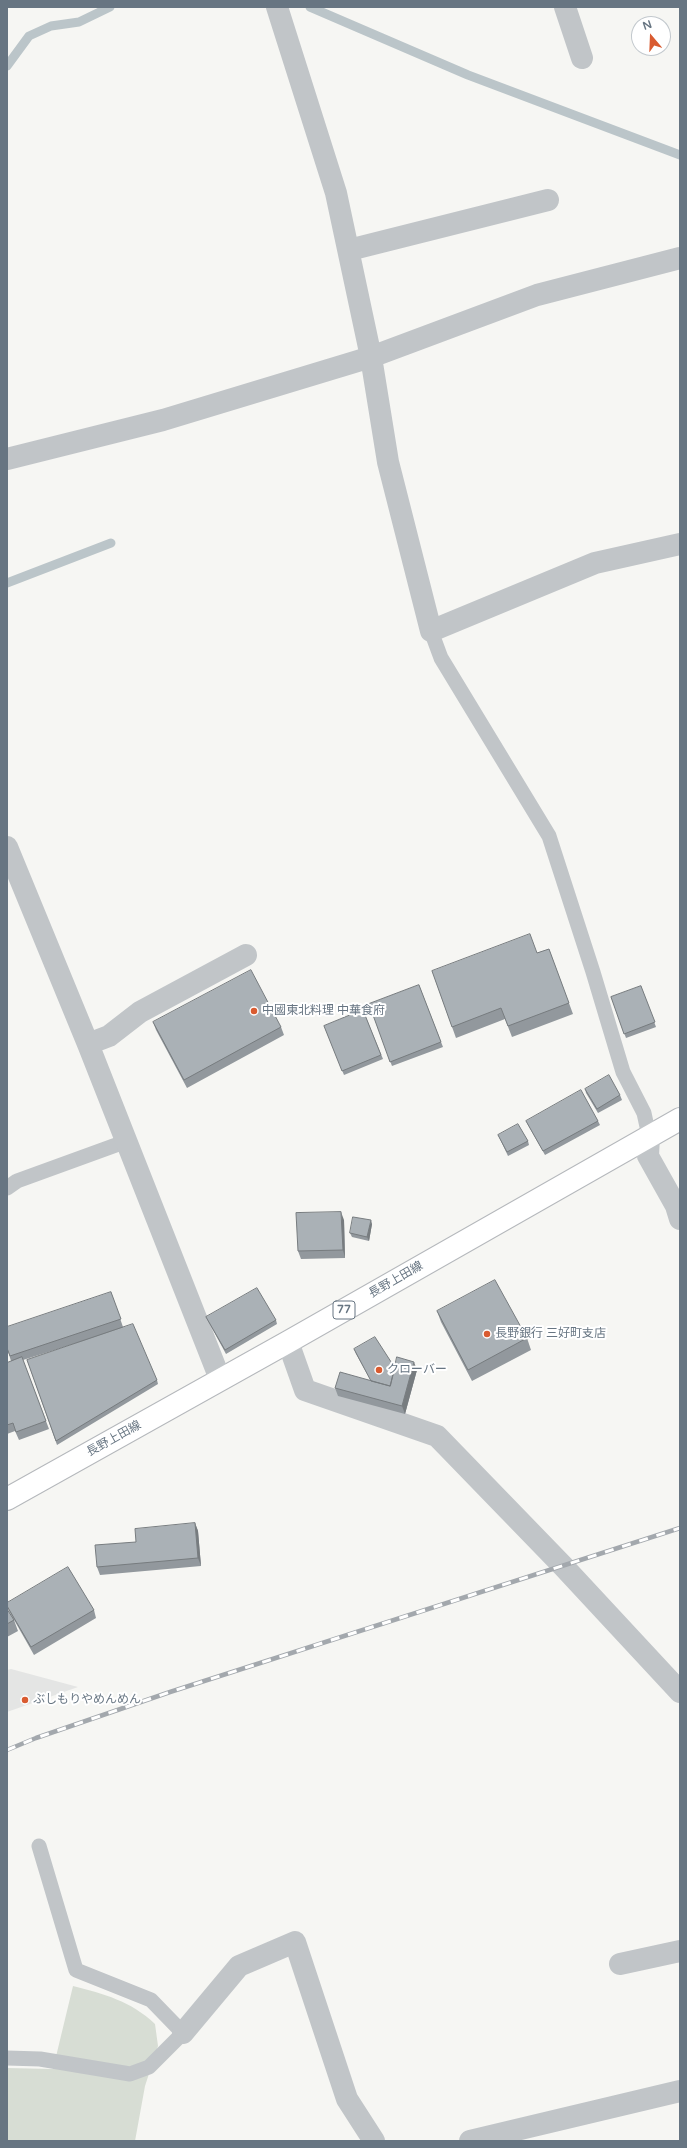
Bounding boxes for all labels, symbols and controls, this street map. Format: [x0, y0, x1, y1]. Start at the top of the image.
north arrow [631, 16, 671, 56]
text: N [641, 18, 654, 33]
place label: 中國東北料理 中華食府 [262, 1004, 385, 1018]
marker: 中國東北料理 中華食府 [249, 1006, 259, 1016]
street label: 長野上田線 [366, 1259, 426, 1301]
road number: 77 [333, 1301, 355, 1319]
place label: 長野銀行 三好町支店 [495, 1327, 606, 1341]
marker: 長野銀行 三好町支店 [482, 1329, 492, 1339]
place label: クローバー [387, 1363, 447, 1377]
marker: クローバー [374, 1365, 384, 1375]
street label: 長野上田線 [84, 1418, 144, 1460]
place label: ぶしもりやめんめん [33, 1693, 141, 1707]
marker: ぶしもりやめんめん [20, 1695, 30, 1705]

